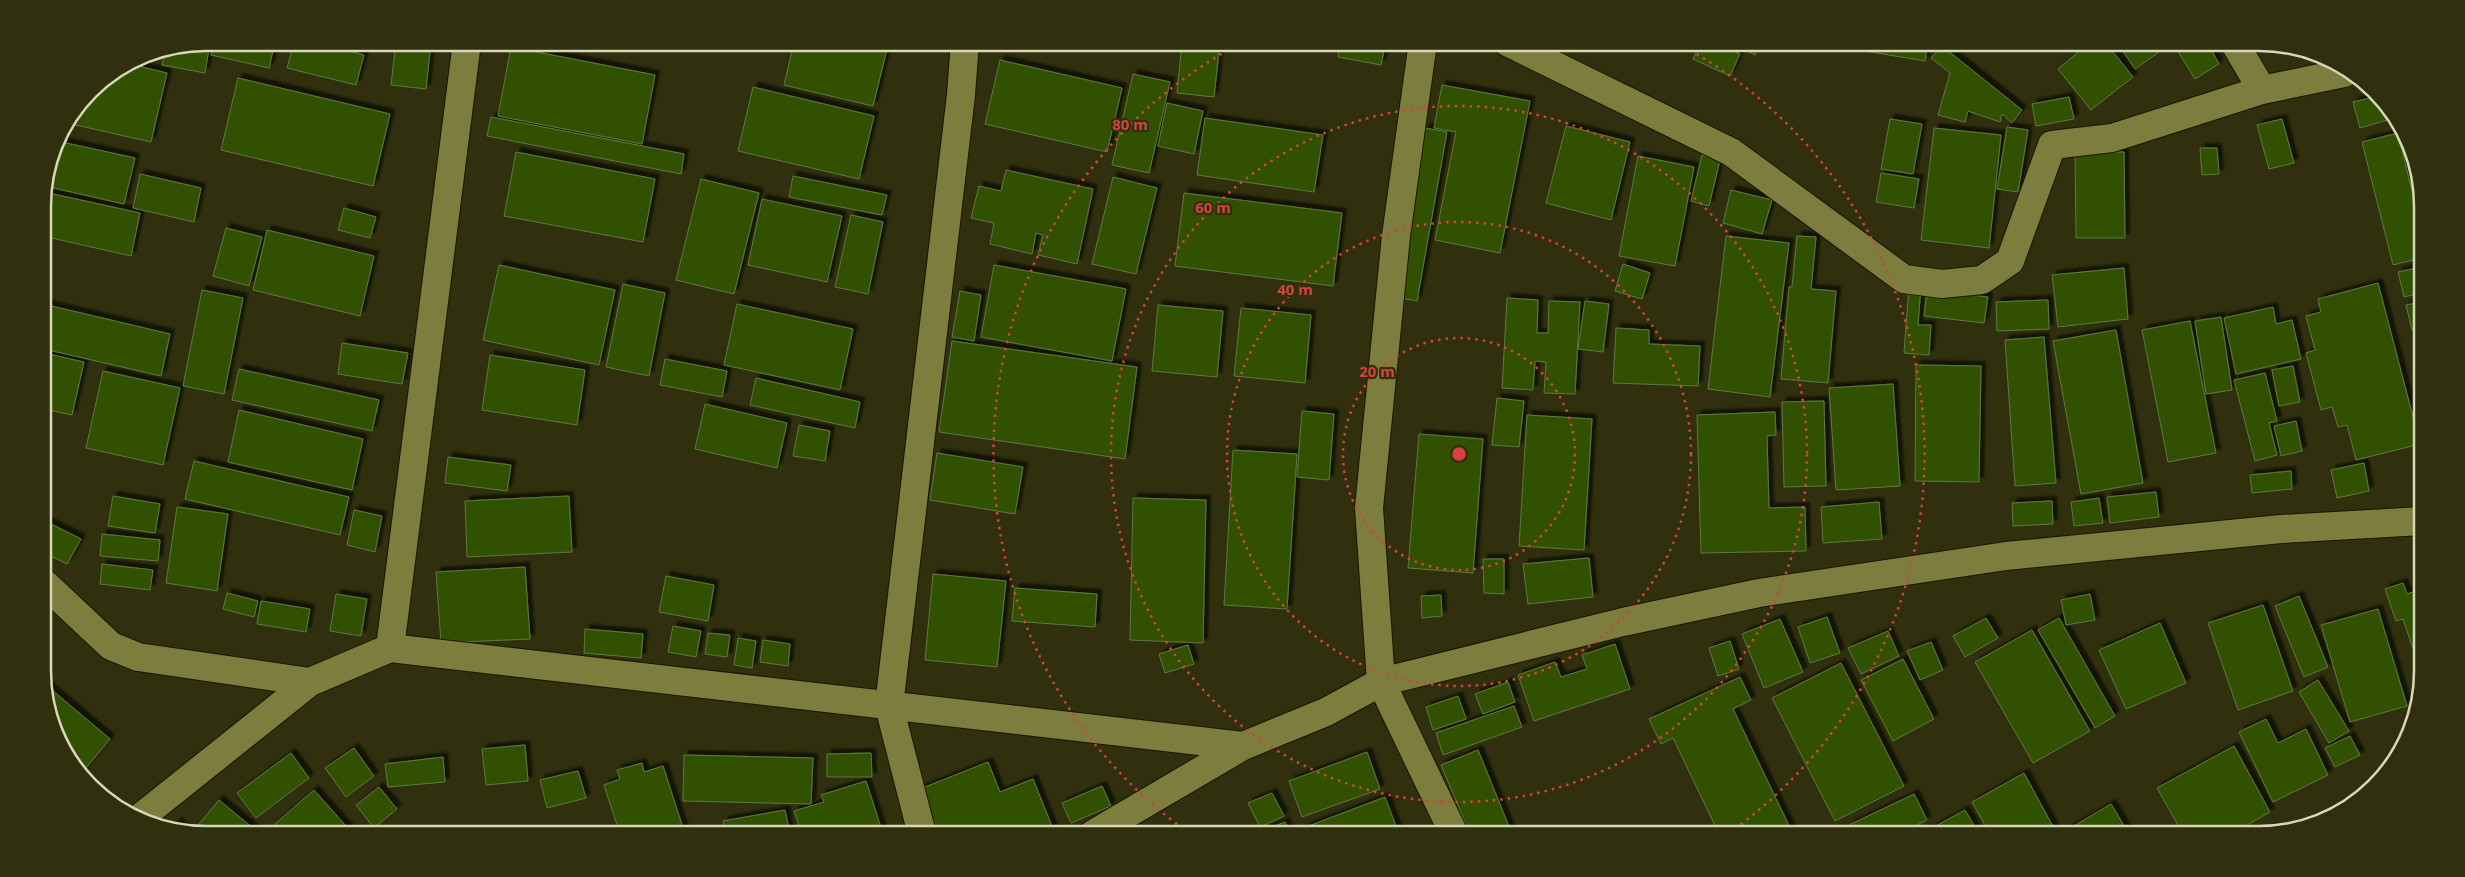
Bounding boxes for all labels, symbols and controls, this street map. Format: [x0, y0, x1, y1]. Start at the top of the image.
text: 80 m [1112, 114, 1148, 134]
text: 60 m [1195, 197, 1231, 217]
text: 40 m [1277, 279, 1313, 299]
text: 20 m [1359, 361, 1395, 381]
centre of rings [1450, 445, 1468, 463]

